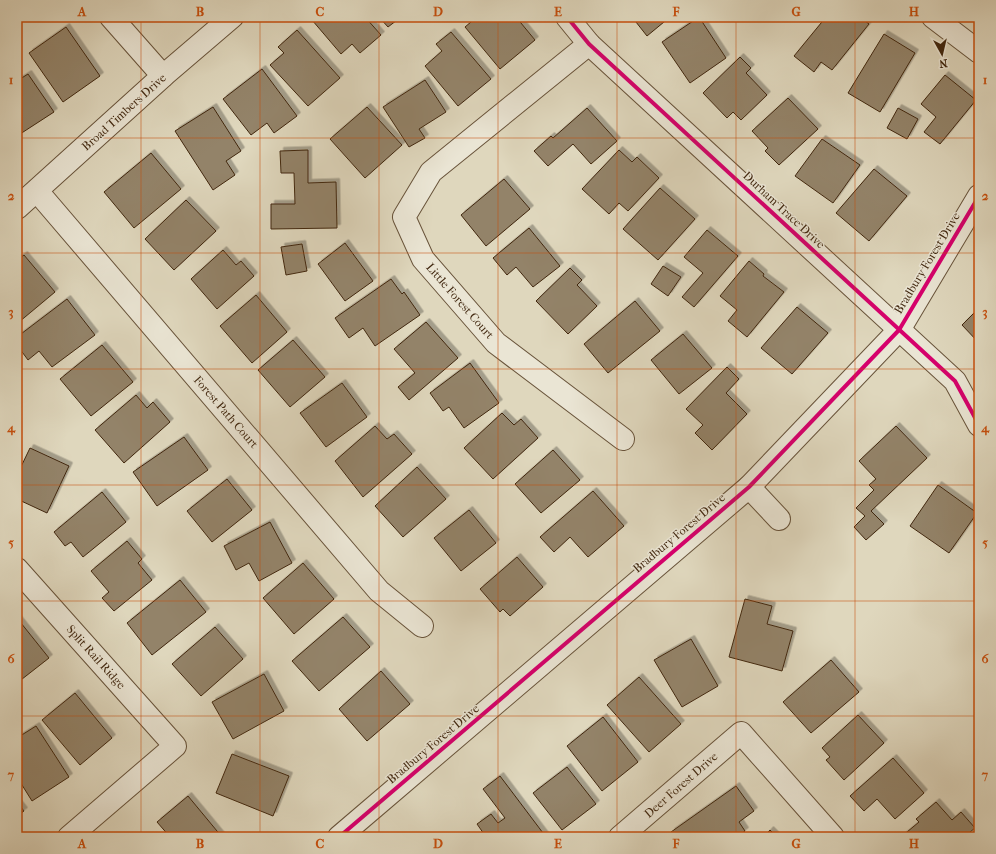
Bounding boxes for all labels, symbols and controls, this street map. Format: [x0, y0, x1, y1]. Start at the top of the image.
text: A [77, 4, 87, 19]
text: B [196, 4, 205, 19]
text: C [316, 4, 325, 19]
text: D [433, 4, 443, 19]
text: E [554, 4, 562, 19]
text: F [672, 4, 680, 19]
text: G [791, 4, 801, 19]
text: H [909, 4, 920, 19]
north arrow [922, 34, 962, 74]
text: N [938, 56, 948, 71]
street label: Broad Timbers Drive [79, 70, 169, 154]
text: 1 [9, 72, 14, 87]
text: 1 [983, 72, 988, 87]
street label: Durham Trace Drive [740, 168, 828, 252]
text: 2 [8, 188, 15, 203]
text: 2 [982, 188, 989, 203]
street label: Bradbury Forest Drive [891, 210, 963, 316]
street label: Little Forest Court [423, 260, 497, 342]
text: 3 [8, 304, 14, 320]
text: 3 [982, 304, 988, 320]
street label: Forest Path Court [191, 373, 262, 452]
text: 4 [6, 420, 16, 436]
text: 4 [980, 420, 990, 436]
street label: Bradbury Forest Drive [630, 490, 728, 576]
text: 5 [8, 535, 14, 550]
text: 5 [982, 535, 988, 550]
street label: Split Rail Ridge [64, 622, 128, 692]
text: 6 [7, 651, 15, 666]
text: 6 [981, 651, 989, 666]
street label: Bradbury Forest Drive [384, 701, 482, 787]
street label: Deer Forest Drive [641, 749, 721, 821]
text: 7 [7, 767, 15, 782]
text: 7 [981, 767, 989, 782]
text: A [77, 836, 87, 851]
text: B [196, 836, 205, 851]
text: C [316, 836, 325, 851]
text: D [433, 836, 443, 851]
text: E [554, 836, 562, 851]
text: F [672, 836, 680, 851]
text: G [791, 836, 801, 851]
text: H [909, 836, 920, 851]

